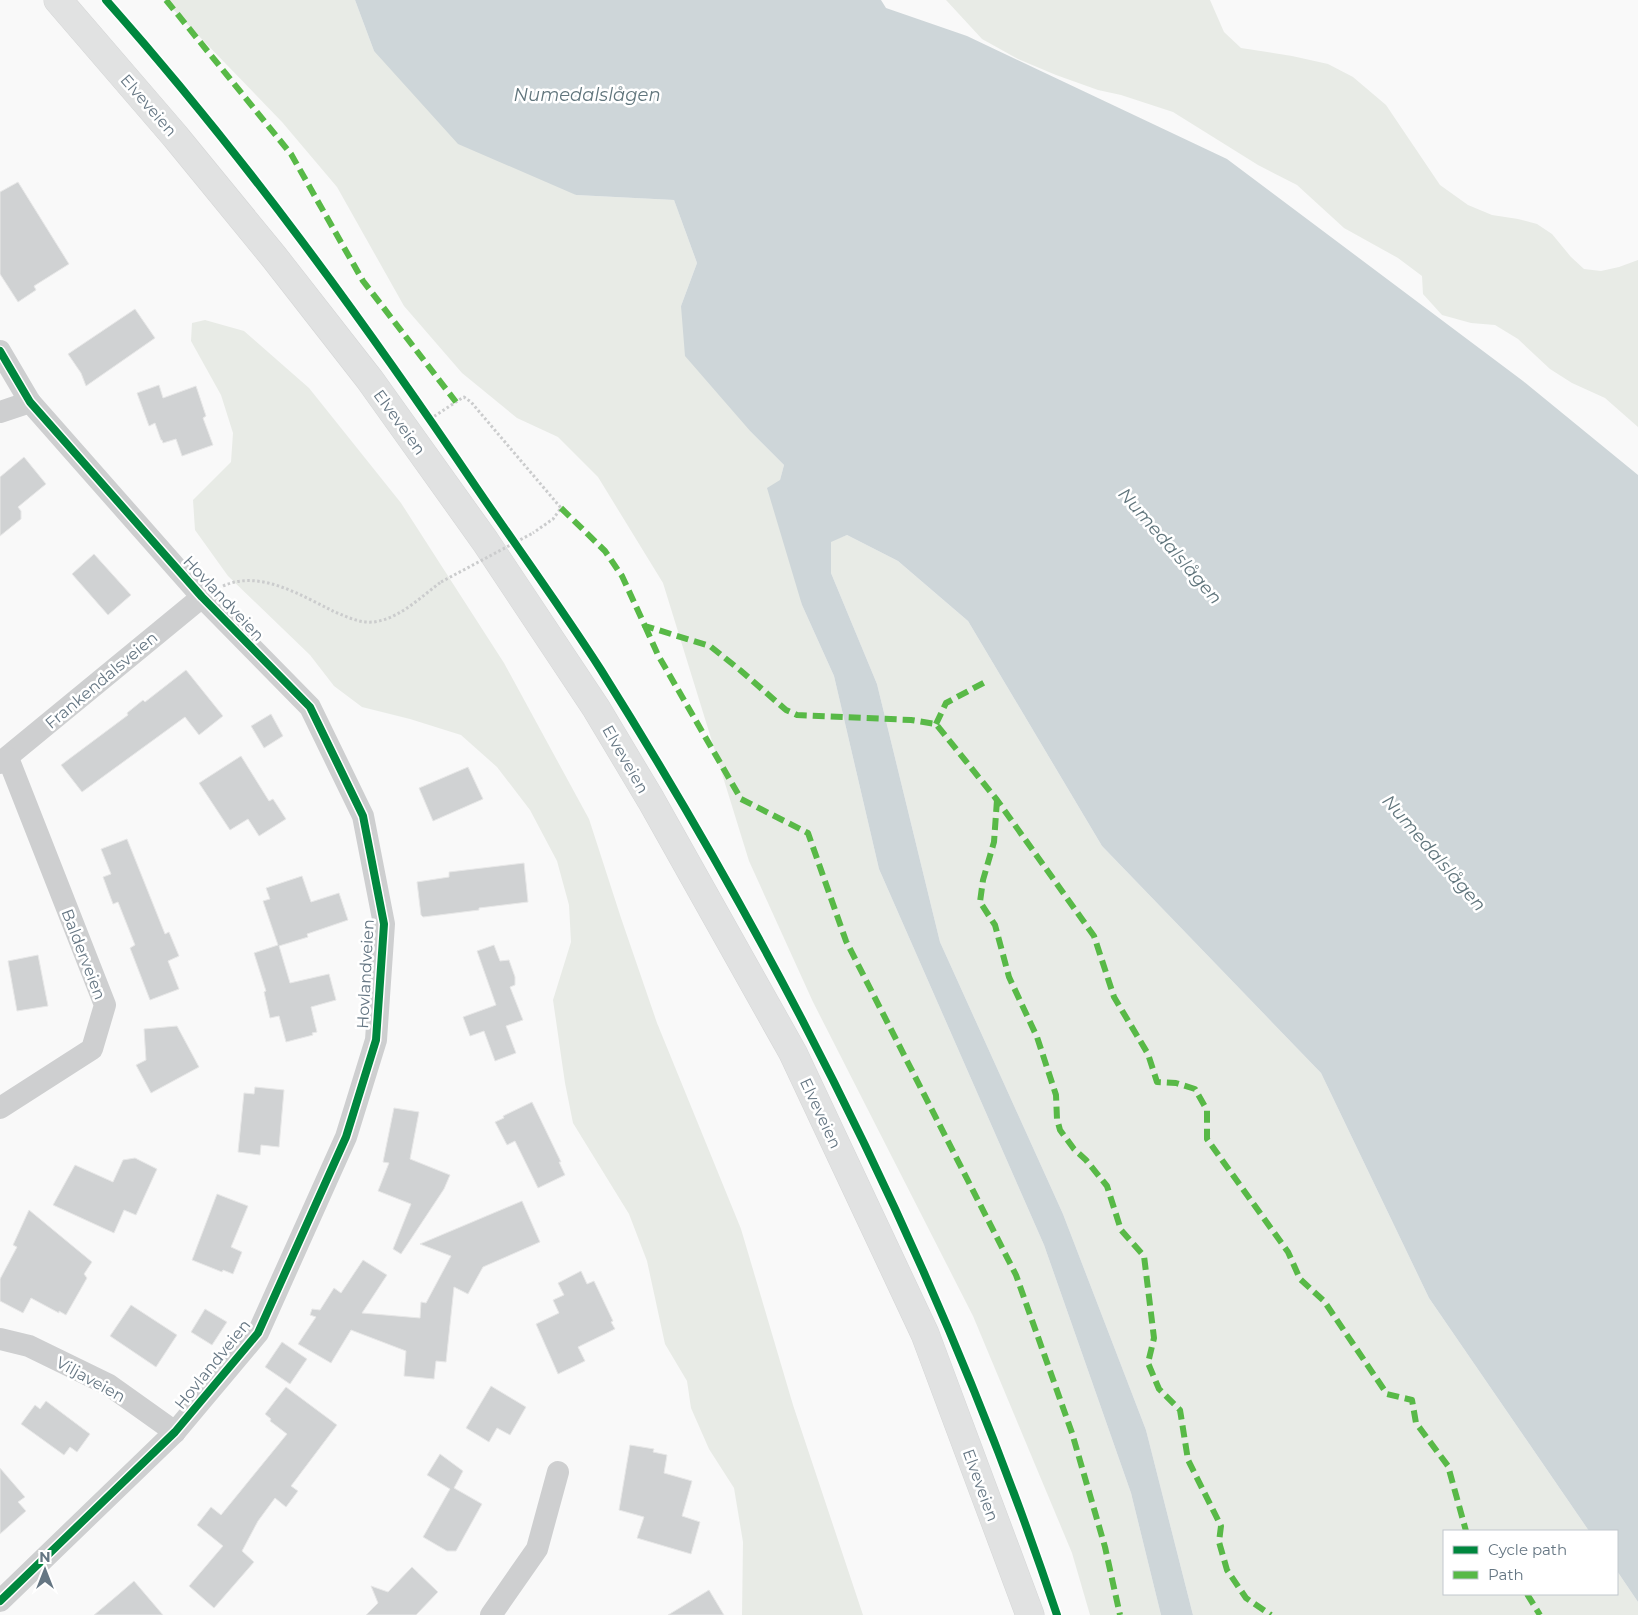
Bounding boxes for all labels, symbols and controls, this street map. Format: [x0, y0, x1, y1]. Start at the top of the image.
street label: Elveveien [117, 70, 181, 140]
water label: Numedalslågen [513, 84, 661, 106]
street label: Elveveien [370, 386, 430, 459]
water label: Numedalslågen [1113, 483, 1227, 609]
street label: Hovlandveien [179, 552, 268, 645]
street label: Frankendalsveien [41, 628, 161, 733]
street label: Elveveien [598, 722, 653, 797]
water label: Numedalslågen [1377, 790, 1491, 916]
street label: Balderveien [57, 906, 110, 1002]
street label: Hovlandveien [353, 919, 378, 1029]
street label: Elveveien [796, 1075, 845, 1152]
street label: Hovlandveien [170, 1316, 254, 1413]
street label: Viljaveien [53, 1353, 129, 1406]
street label: Elveveien [959, 1446, 1002, 1524]
legend [1443, 1530, 1618, 1595]
text: Cycle path [1488, 1540, 1567, 1559]
north arrow [20, 1545, 70, 1595]
text: N [39, 1548, 51, 1566]
text: Path [1488, 1565, 1524, 1584]

